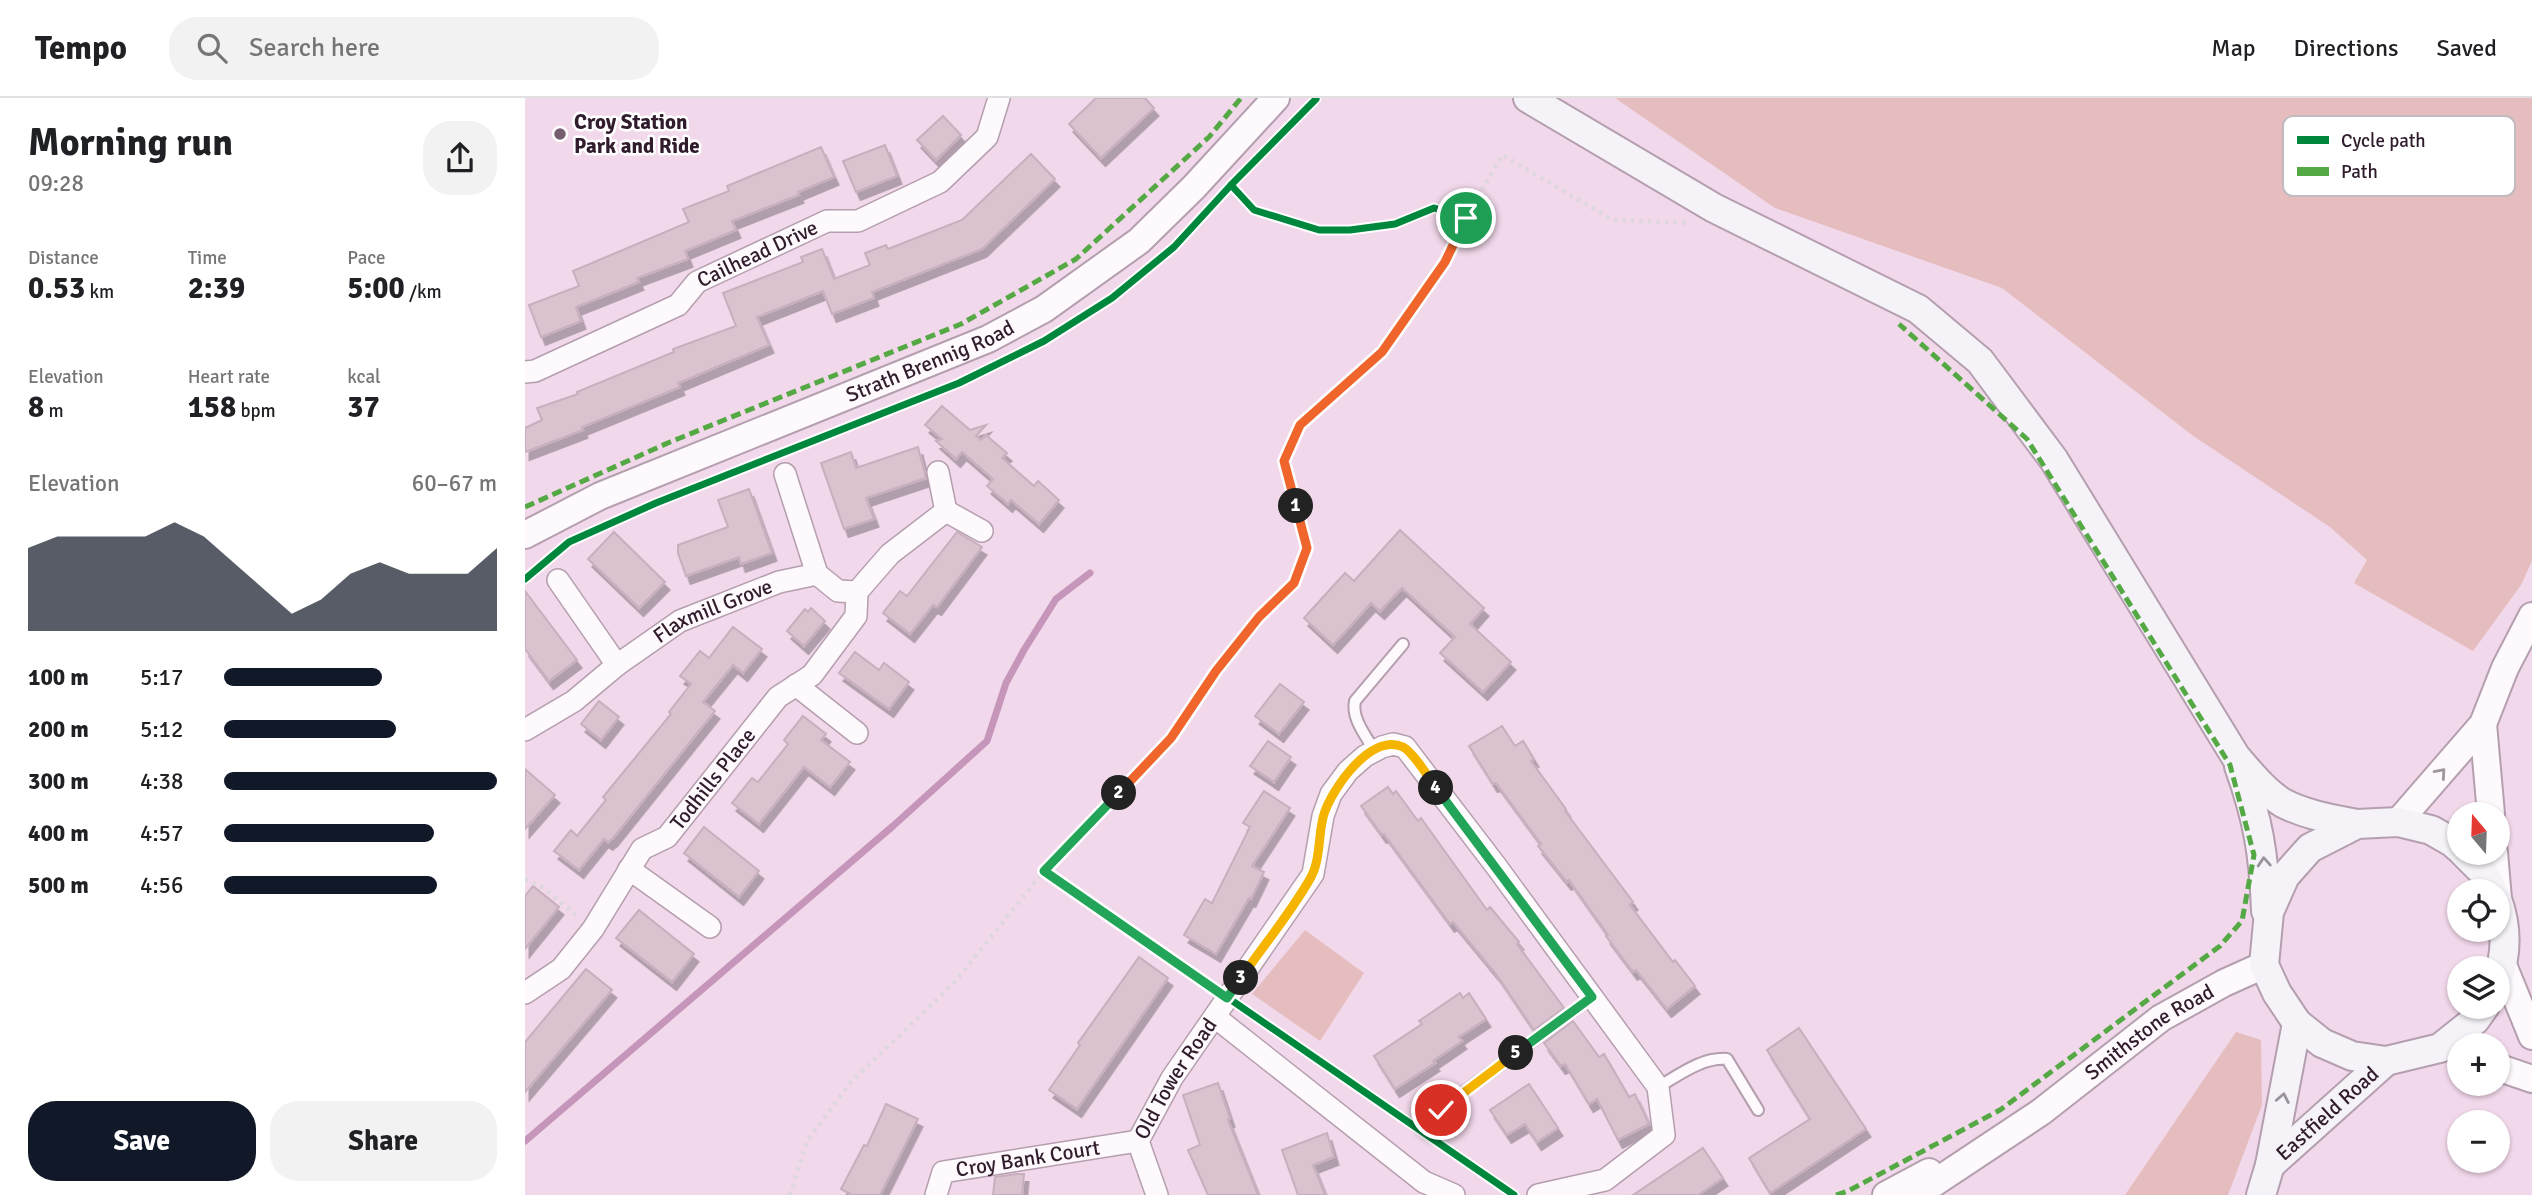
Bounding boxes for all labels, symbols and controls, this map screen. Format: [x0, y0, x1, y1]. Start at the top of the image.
search box [169, 17, 659, 80]
text: Tempo [35, 28, 127, 69]
icon: search [193, 29, 231, 67]
text: Search here [249, 32, 380, 64]
text: Map [2211, 33, 2256, 63]
text: Directions [2294, 33, 2399, 63]
text: Saved [2437, 33, 2497, 63]
place label: Croy Station Park and Ride [574, 109, 700, 159]
legend [2283, 116, 2515, 196]
text: Morning run [28, 119, 233, 166]
button: share [423, 121, 497, 195]
marker: Croy Station Park and Ride [552, 126, 568, 142]
text: Cycle path [2341, 129, 2426, 153]
text: Path [2341, 160, 2378, 184]
text: 09:28 [28, 169, 84, 198]
pin [1436, 188, 1496, 248]
icon: arrive [1447, 199, 1485, 237]
street label: Cailhead Drive [693, 214, 822, 293]
text: Distance [28, 246, 99, 270]
text: Time [188, 246, 227, 270]
text: Pace [347, 246, 386, 270]
text: 0.53 [28, 270, 85, 307]
text: 2:39 [188, 270, 245, 307]
text: 5:00 [347, 270, 405, 307]
text: km [85, 280, 114, 304]
text: /km [405, 280, 442, 304]
street label: Strath Brennig Road [842, 314, 1019, 408]
text: Elevation [28, 365, 104, 389]
text: Heart rate [188, 365, 270, 389]
text: kcal [347, 365, 381, 389]
text: 8 [28, 389, 44, 426]
text: 158 [188, 389, 236, 426]
text: 37 [347, 389, 380, 426]
text: m [44, 399, 64, 423]
text: bpm [236, 399, 276, 423]
text: Elevation [28, 469, 120, 498]
text: 60–67 m [412, 469, 497, 498]
pin: 1 [1279, 488, 1313, 524]
text: 1 [1290, 493, 1301, 517]
street label: Flaxmill Grove [648, 573, 776, 649]
text: 100 m [28, 663, 89, 692]
text: 5:17 [140, 663, 183, 692]
text: 200 m [28, 715, 89, 744]
text: 5:12 [140, 715, 183, 744]
street label: Todhills Place [665, 723, 761, 835]
text: 300 m [28, 767, 89, 796]
text: 4:38 [140, 767, 183, 796]
one-way arrow [2433, 768, 2445, 781]
pin: 4 [1419, 770, 1453, 806]
text: 4 [1430, 775, 1441, 799]
pin: 2 [1101, 776, 1137, 810]
text: 2 [1113, 780, 1124, 804]
north arrow [2447, 802, 2509, 864]
map controls [2447, 802, 2510, 1173]
text: 400 m [28, 819, 89, 848]
text: 4:57 [140, 819, 183, 848]
one-way arrow [2257, 856, 2272, 867]
text: 500 m [28, 871, 89, 900]
text: 4:56 [140, 871, 183, 900]
button: locate [2447, 879, 2510, 942]
button: layers [2447, 956, 2510, 1019]
pin: 3 [1223, 960, 1259, 996]
text: 3 [1235, 965, 1246, 989]
street label: Smithstone Road [2080, 978, 2218, 1086]
street label: Old Tower Road [1128, 1013, 1223, 1144]
button: + [2447, 1033, 2510, 1096]
pin: 5 [1499, 1035, 1534, 1070]
text: 5 [1510, 1040, 1521, 1064]
street label: Eastfield Road [2271, 1061, 2384, 1166]
pin [1411, 1080, 1471, 1140]
icon: check [1422, 1091, 1460, 1129]
one-way arrow [2274, 1092, 2289, 1104]
button: Save [28, 1101, 256, 1181]
button: Share [270, 1101, 497, 1181]
button: − [2447, 1110, 2510, 1173]
street label: Croy Bank Court [954, 1134, 1102, 1183]

